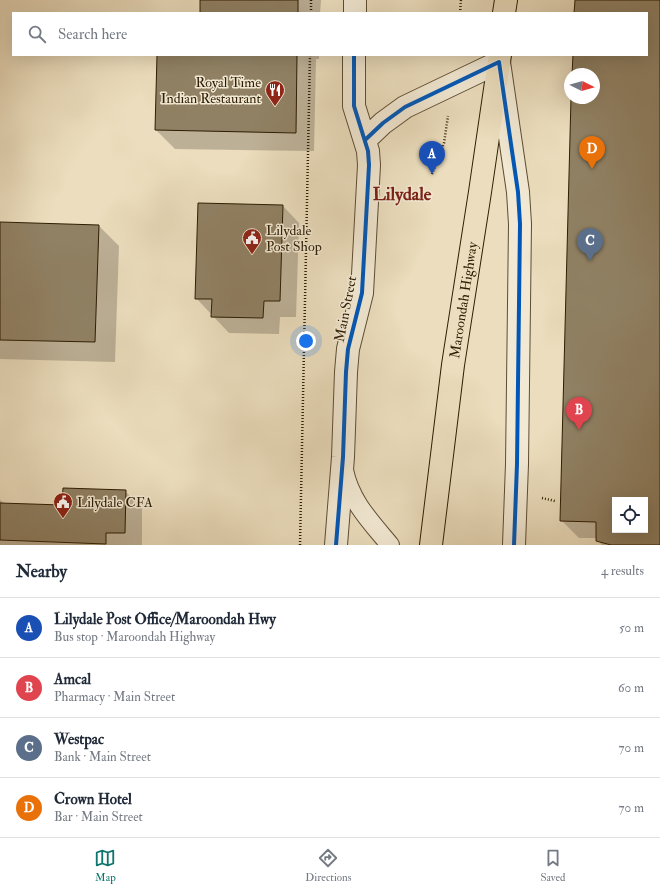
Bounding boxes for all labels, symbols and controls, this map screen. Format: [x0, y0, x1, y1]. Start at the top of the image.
search box [12, 12, 648, 56]
icon: search [26, 23, 48, 45]
text: Search here [58, 25, 127, 44]
north arrow [564, 68, 600, 104]
place label: Royal Time Indian Restaurant [161, 74, 261, 107]
restaurant icon: Royal Time Indian Restaurant [264, 79, 286, 107]
pin: D [579, 136, 605, 169]
pin: A [419, 141, 445, 174]
district label: Lilydale [373, 183, 432, 206]
place label: Lilydale Post Shop [266, 222, 322, 256]
public building icon: Lilydale Post Shop [241, 227, 263, 255]
pin: C [577, 228, 603, 261]
street label: Maroondah Highway [446, 240, 482, 360]
street label: Main Street [331, 274, 360, 344]
your location [296, 331, 316, 351]
pin: B [566, 397, 592, 430]
public building icon: Lilydale CFA [52, 491, 74, 519]
place label: Lilydale CFA [77, 494, 153, 512]
map controls [612, 497, 648, 533]
button: locate [612, 497, 648, 533]
text: Nearby [16, 561, 67, 582]
text: 4 results [601, 563, 644, 579]
text: Lilydale Post Office/Maroondah Hwy [54, 610, 276, 629]
text: A [25, 620, 33, 636]
text: 50 m [619, 620, 644, 636]
text: Bus stop · Maroondah Highway [54, 629, 215, 645]
text: Amcal [54, 670, 91, 689]
text: B [25, 680, 33, 696]
text: 60 m [618, 680, 644, 696]
text: Pharmacy · Main Street [54, 689, 175, 705]
text: Westpac [54, 730, 104, 749]
text: C [24, 740, 34, 756]
text: 70 m [619, 740, 644, 756]
text: Bank · Main Street [54, 749, 151, 765]
text: Crown Hotel [54, 790, 132, 809]
text: D [24, 800, 34, 816]
text: 70 m [619, 800, 644, 816]
text: Bar · Main Street [54, 809, 143, 825]
tab: Map [94, 847, 116, 884]
tab: Directions [305, 847, 352, 884]
tab: Saved [540, 847, 566, 884]

